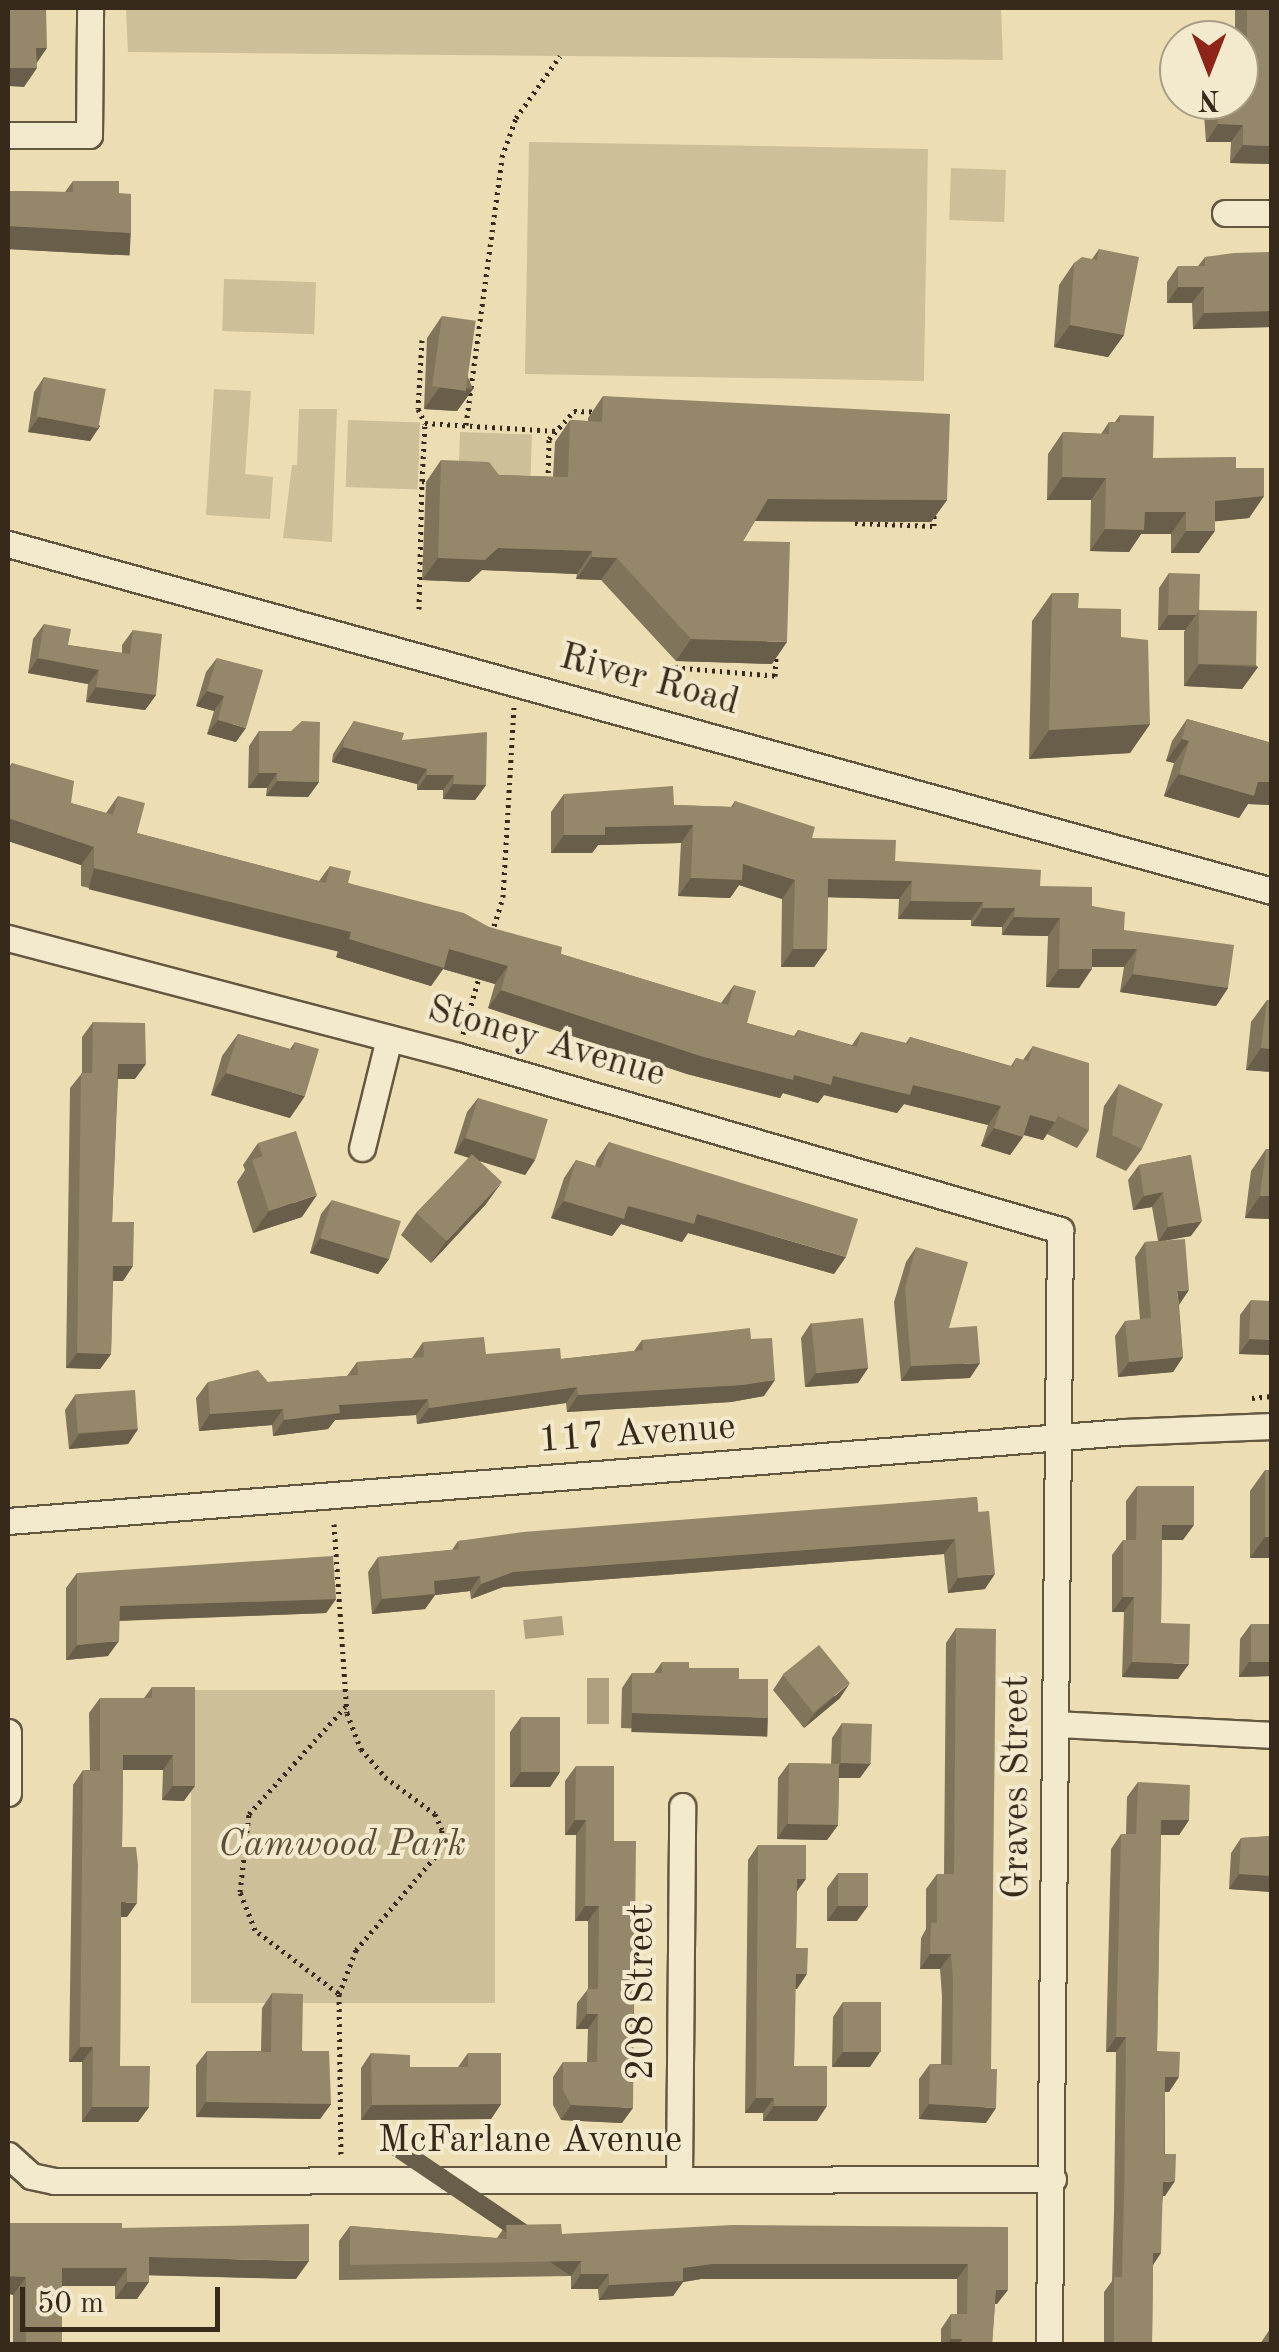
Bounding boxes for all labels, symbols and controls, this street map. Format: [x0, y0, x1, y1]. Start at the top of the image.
north arrow [1159, 20, 1259, 120]
text: N [1198, 84, 1220, 112]
street label: River Road [554, 635, 744, 727]
street label: Stoney Avenue [422, 987, 670, 1099]
street label: 117 Avenue [537, 1405, 737, 1465]
street label: Graves Street [995, 1675, 1041, 1899]
park label: Camwood Park [218, 1823, 466, 1869]
street label: 208 Street [620, 1903, 666, 2081]
street label: McFarlane Avenue [378, 2119, 682, 2165]
scale bar [25, 2267, 225, 2329]
text: 50 m [37, 2289, 104, 2319]

